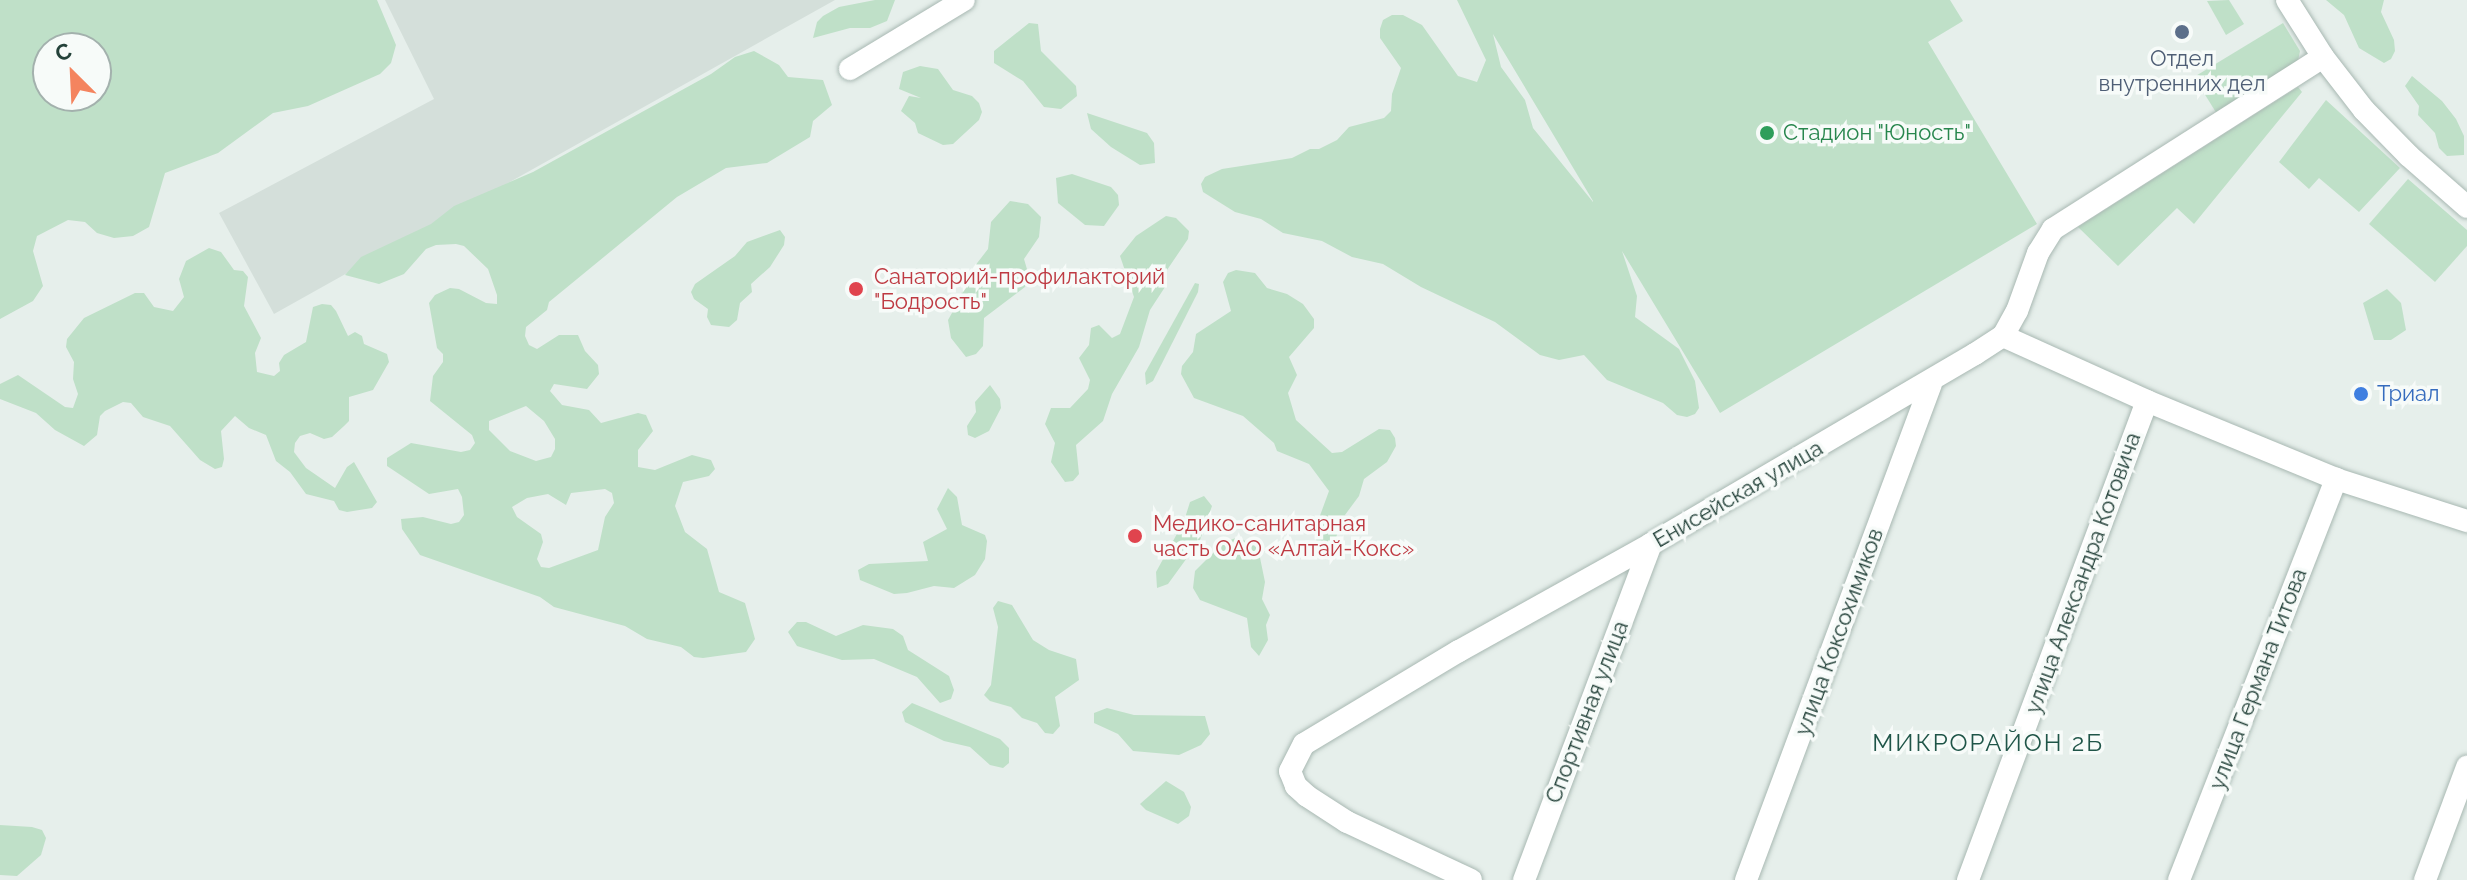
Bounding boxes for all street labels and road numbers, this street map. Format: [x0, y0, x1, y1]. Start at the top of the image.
street label: улица Александра Котовича [2020, 428, 2146, 718]
street label: Енисейская улица [1648, 435, 1828, 553]
street label: улица Коксохимиков [1789, 525, 1889, 739]
street label: улица Германа Титова [2203, 564, 2313, 794]
street label: Спортивная улица [1540, 617, 1634, 807]

